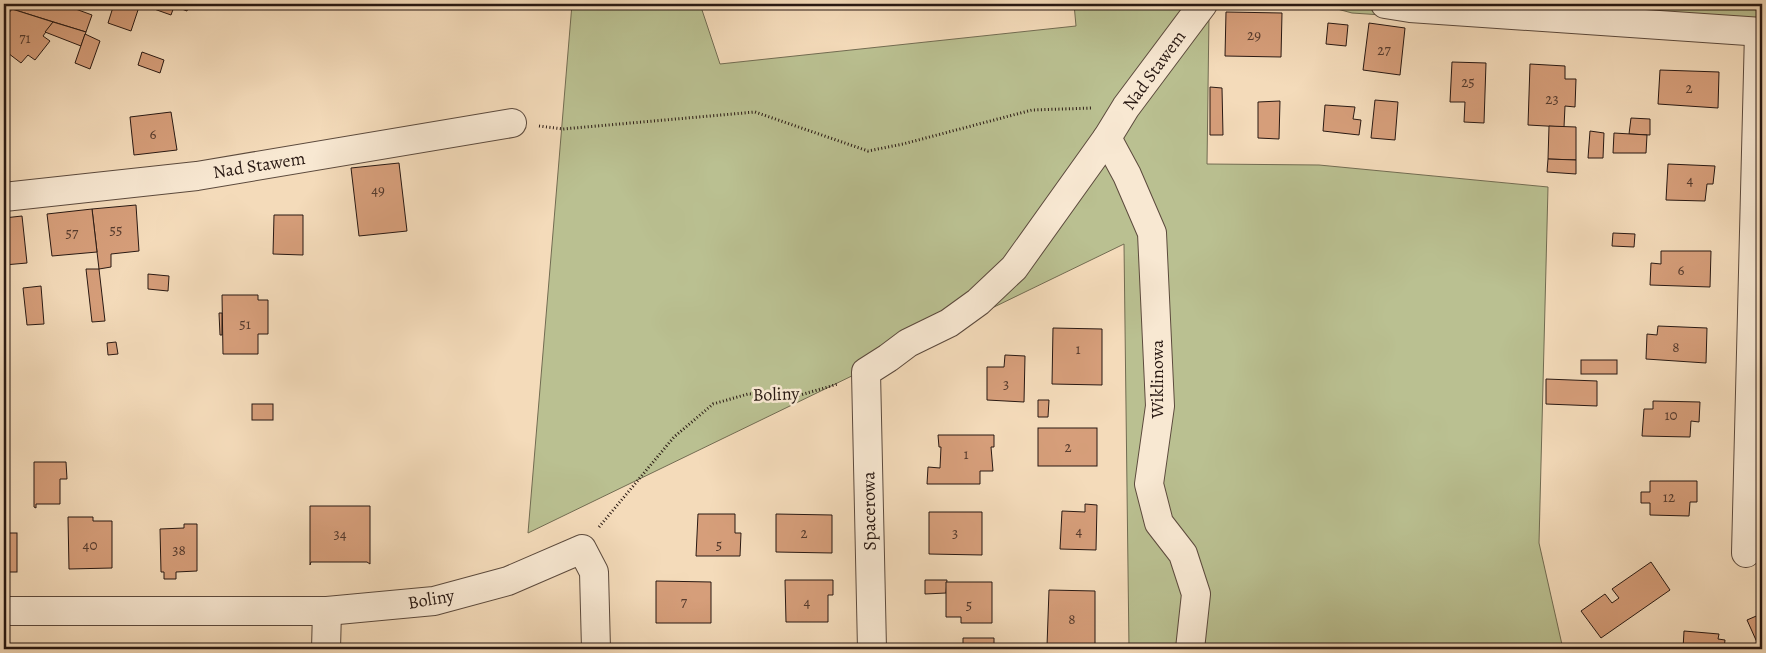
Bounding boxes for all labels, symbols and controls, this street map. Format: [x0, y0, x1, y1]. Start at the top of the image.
street label: Nad Stawem [1117, 25, 1191, 115]
house number: 29 [1247, 25, 1261, 45]
house number: 71 [19, 28, 31, 48]
house number: 27 [1377, 40, 1391, 60]
house number: 25 [1461, 72, 1475, 92]
house number: 2 [1685, 78, 1693, 98]
house number: 23 [1545, 89, 1559, 109]
house number: 6 [150, 124, 157, 144]
street label: Nad Stawem [211, 146, 307, 184]
house number: 4 [1687, 170, 1694, 190]
house number: 49 [371, 180, 385, 200]
house number: 55 [110, 220, 122, 240]
house number: 57 [66, 223, 79, 243]
house number: 6 [1678, 260, 1685, 280]
house number: 51 [239, 314, 251, 334]
house number: 8 [1672, 337, 1680, 357]
house number: 1 [1075, 339, 1081, 359]
street label: Wiklinowa [1145, 339, 1169, 419]
house number: 3 [1003, 374, 1009, 394]
street label: Boliny [752, 381, 801, 407]
house number: 10 [1664, 405, 1678, 425]
house number: 2 [1064, 437, 1072, 457]
house number: 1 [963, 444, 969, 464]
street label: Spacerowa [856, 471, 882, 551]
house number: 12 [1663, 487, 1675, 507]
house number: 4 [1076, 521, 1083, 541]
house number: 2 [800, 523, 808, 543]
house number: 3 [952, 523, 958, 543]
house number: 34 [333, 524, 347, 544]
house number: 40 [83, 535, 97, 555]
house number: 5 [716, 535, 722, 555]
house number: 38 [172, 540, 186, 560]
street label: Boliny [406, 583, 457, 615]
house number: 7 [681, 592, 688, 612]
house number: 4 [804, 592, 811, 612]
house number: 5 [966, 595, 972, 615]
house number: 8 [1068, 609, 1076, 629]

